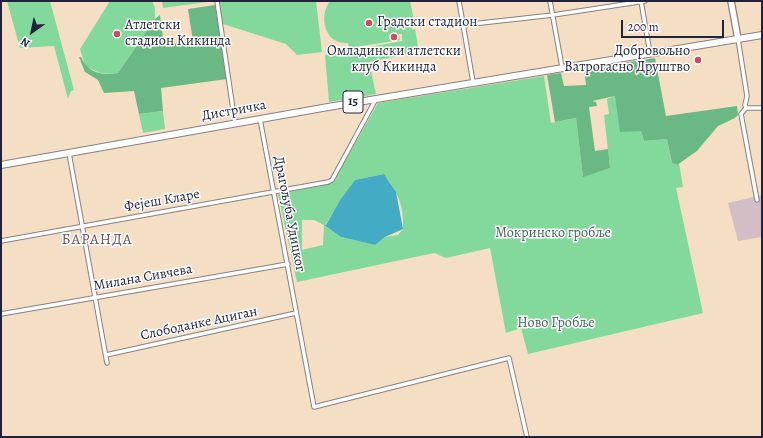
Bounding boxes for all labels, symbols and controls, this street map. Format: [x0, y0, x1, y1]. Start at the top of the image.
north arrow [12, 12, 52, 52]
scale bar [623, 12, 726, 38]
place label: Градски стадион [377, 15, 477, 31]
place label: Атлетски стадион Кикинда [125, 18, 231, 50]
marker: Градски стадион [364, 18, 374, 28]
text: 200 m [628, 19, 659, 35]
marker: Атлетски стадион Кикинда [112, 29, 122, 39]
marker: Омладински атлетски клуб Кикинда [389, 32, 399, 42]
text: N [18, 34, 33, 51]
place label: Омладински атлетски клуб Кикинда [327, 44, 461, 76]
place label: Добровољно Ватрогасно Друштво [564, 44, 690, 76]
marker: Добровољно Ватрогасно Друштво [693, 55, 703, 65]
road number: 15 [343, 91, 363, 113]
street label: Дистричка [200, 97, 268, 125]
street label: Драгољуба Удицког [270, 155, 308, 273]
street label: Фејеш Кларе [123, 186, 201, 216]
park label: Мокринско гробље [495, 226, 611, 242]
district label: БАРАНДА [61, 231, 133, 249]
street label: Милана Сивчева [92, 261, 194, 295]
street label: Слободанке Ациган [139, 303, 259, 345]
park label: Ново Гробље [517, 316, 595, 332]

